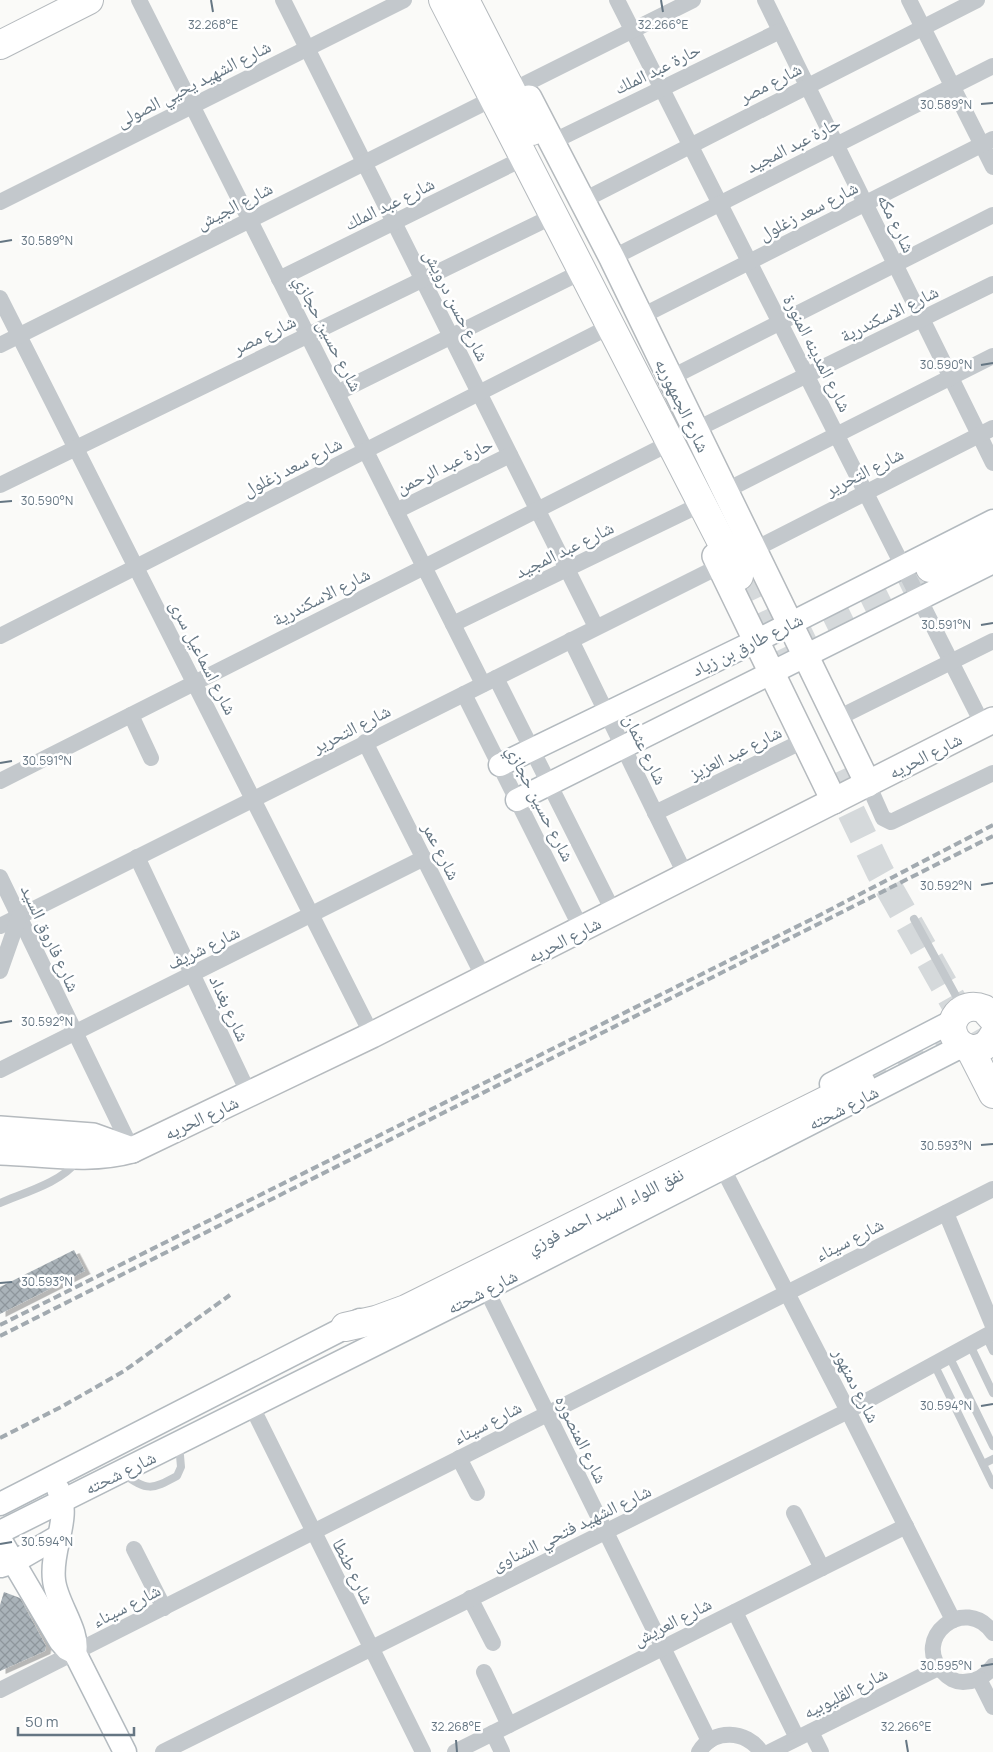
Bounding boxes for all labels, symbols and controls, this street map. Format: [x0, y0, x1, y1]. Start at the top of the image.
text: 32.268°E [188, 16, 238, 33]
text: 32.266°E [638, 16, 688, 33]
street label: شارع الشهيد يحيي الصولى [112, 34, 276, 136]
street label: حارة عبد الملك [610, 37, 704, 99]
street label: شارع مصر [734, 56, 805, 108]
text: 30.589°N [920, 96, 972, 113]
street label: حارة عبد المجيد [742, 110, 844, 178]
street label: شارع عبد الملك [340, 171, 438, 235]
street label: شارع سعد زغلول [754, 175, 862, 245]
street label: شارع الجيش [192, 176, 276, 234]
street label: شارع مكه [873, 190, 921, 256]
text: 30.589°N [21, 232, 73, 249]
street label: شارع حسن درويش [418, 245, 496, 365]
street label: شارع حسين حجازي [286, 271, 369, 397]
street label: شارع الاسكندرية [836, 279, 942, 347]
street label: شارع المدينه المنورة [778, 290, 858, 416]
street label: شارع مصر [228, 308, 300, 360]
street label: شارع الجمهوريه [650, 354, 716, 456]
text: 30.590°N [920, 356, 972, 373]
street label: شارع سعد زغلول [238, 431, 346, 501]
street label: حارة عبد الرحمن [391, 431, 497, 499]
street label: شارع التحرير [820, 441, 907, 501]
text: 30.590°N [21, 492, 73, 509]
street label: شارع عبد المجيد [511, 515, 617, 583]
street label: شارع الاسكندرية [268, 561, 374, 631]
street label: شارع اسماعيل سرى [165, 595, 243, 719]
street label: شارع طارق بن زياد [688, 607, 806, 681]
text: 30.591°N [921, 616, 971, 633]
street label: شارع التحرير [307, 698, 394, 758]
street label: شارع عثمان [619, 710, 673, 788]
street label: شارع عبد العزيز [684, 719, 785, 785]
street label: شارع الحريه [884, 726, 966, 784]
street label: شارع حسين حجازي [498, 741, 581, 867]
text: 30.591°N [22, 752, 72, 769]
street label: شارع عمر [417, 817, 467, 884]
text: 30.592°N [920, 877, 972, 894]
street label: شارع فاروق السيد [16, 881, 86, 995]
street label: شارع الحريه [523, 910, 605, 968]
street label: شارع شريف [163, 919, 243, 975]
street label: شارع بغداد [204, 971, 256, 1045]
text: 30.592°N [21, 1013, 73, 1030]
street label: شارع شحته [804, 1079, 882, 1135]
street label: شارع الحريه [160, 1089, 242, 1145]
text: 30.593°N [920, 1137, 972, 1154]
street label: نفق اللواء السيد احمد فوزي [523, 1162, 689, 1262]
street label: شارع سيناء [811, 1212, 887, 1266]
street label: شارع شحته [443, 1263, 521, 1319]
text: 30.593°N [21, 1273, 73, 1290]
street label: شارع دمنهور [827, 1343, 886, 1427]
street label: شارع المنصوره [550, 1391, 614, 1487]
street label: شارع سيناء [449, 1395, 525, 1449]
text: 30.594°N [920, 1397, 972, 1414]
street label: شارع شحته [80, 1444, 160, 1500]
street label: شارع الشهيد فتحي الشناوى [487, 1478, 656, 1579]
text: 30.594°N [21, 1533, 73, 1550]
street label: شارع طنطا [327, 1534, 381, 1608]
street label: شارع سيناء [88, 1578, 164, 1632]
street label: شارع العريش [629, 1591, 715, 1651]
text: 30.595°N [920, 1657, 972, 1674]
street label: شارع القليوبيه [799, 1660, 891, 1724]
scale bar [18, 1704, 134, 1736]
text: 50 m [25, 1711, 59, 1732]
text: 32.268°E [431, 1718, 481, 1735]
text: 32.266°E [881, 1718, 931, 1735]

